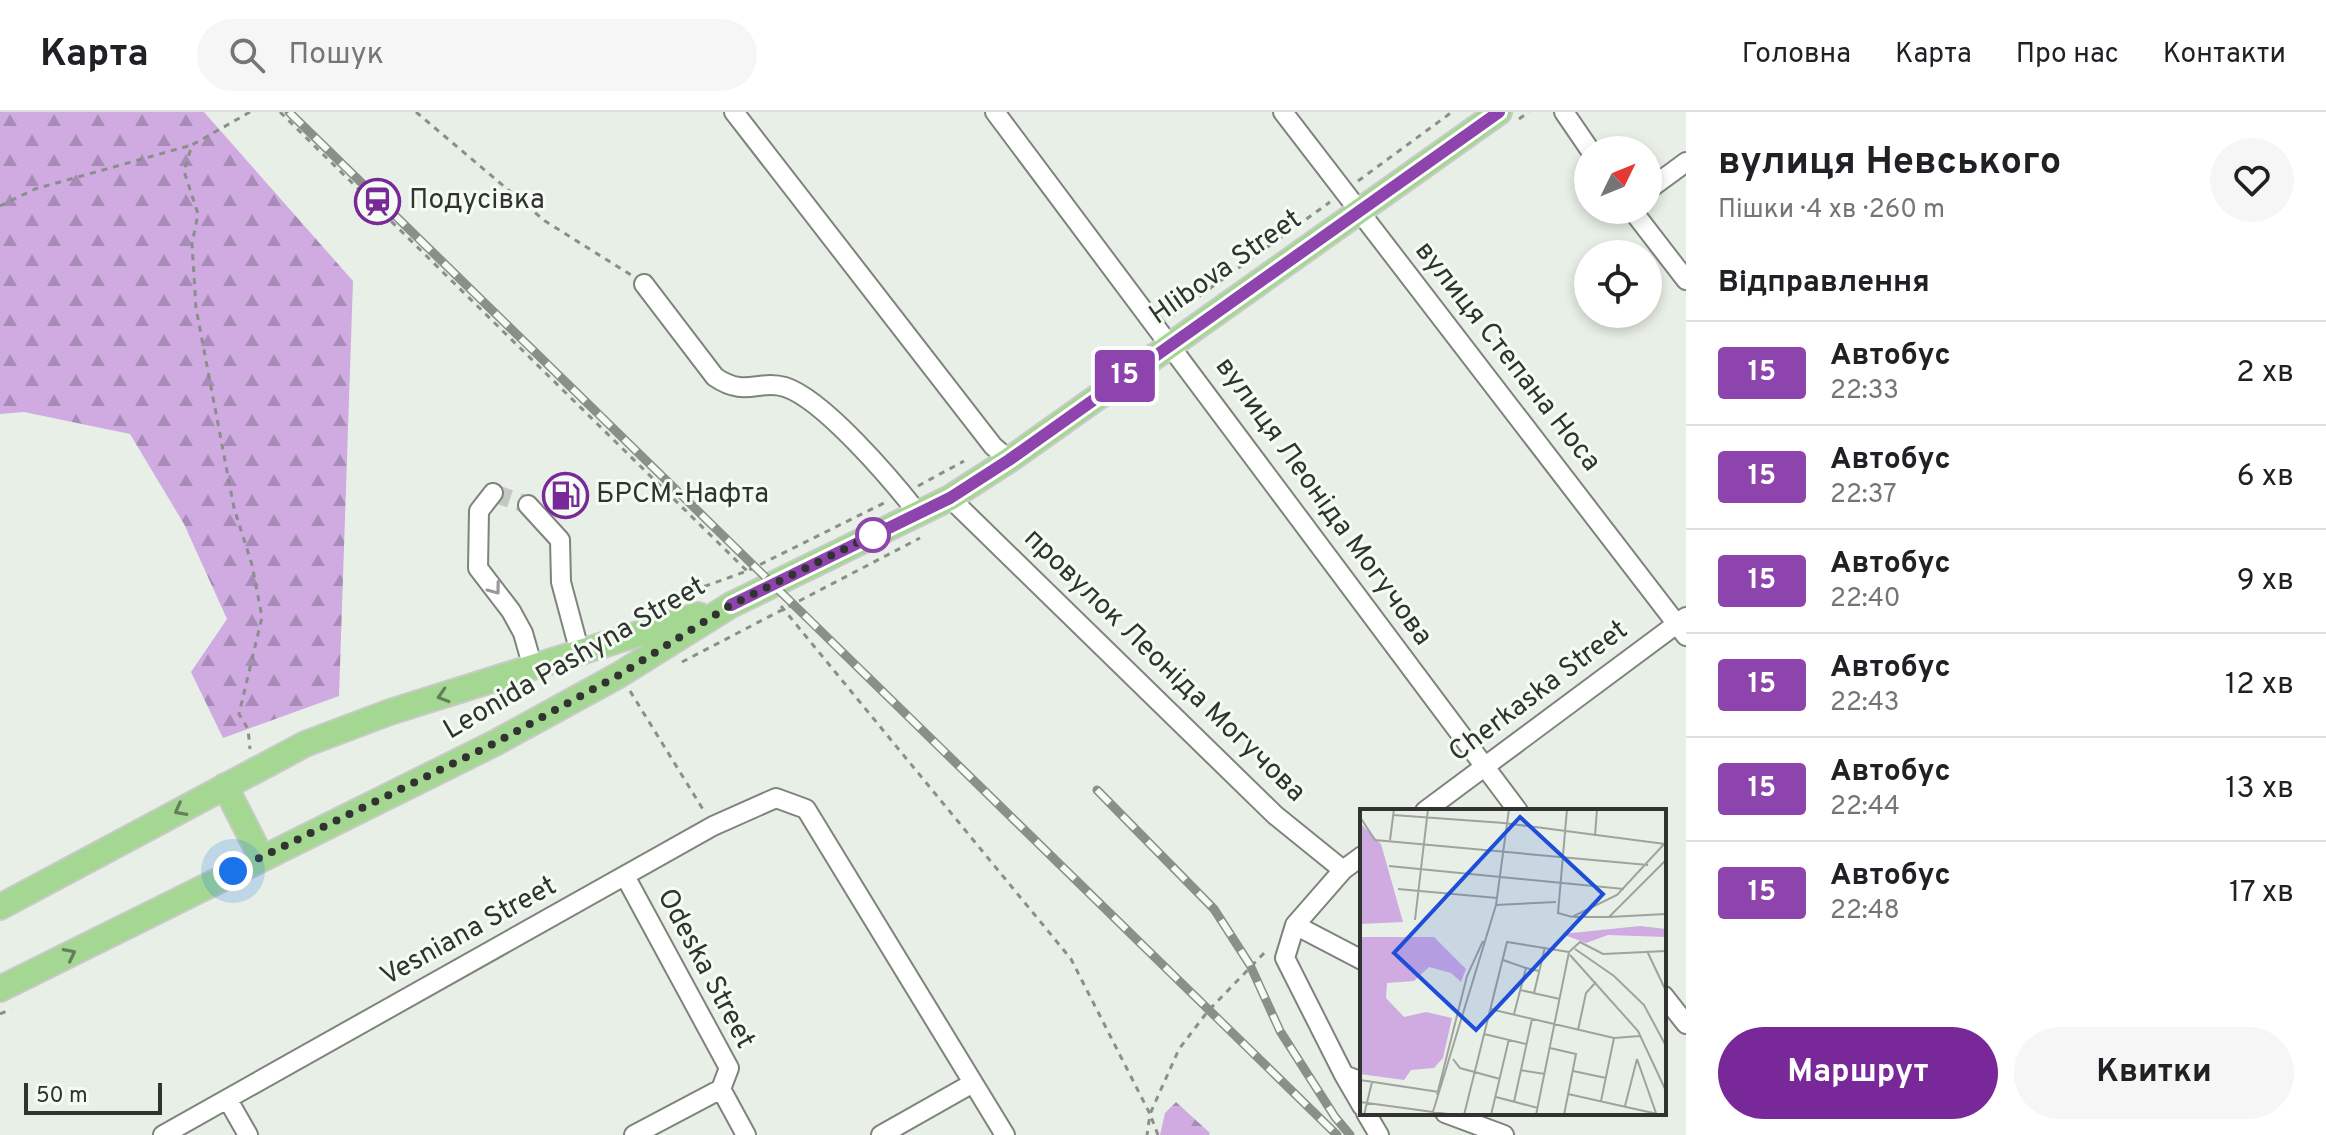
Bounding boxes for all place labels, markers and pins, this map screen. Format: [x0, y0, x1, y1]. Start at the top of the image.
station icon: Подусівка [354, 177, 402, 225]
place label: Подусівка [409, 183, 545, 219]
fuel station icon: БРСМ-Нафта [541, 471, 589, 519]
place label: БРСМ-Нафта [596, 477, 769, 513]
unlabelled marker [856, 518, 890, 552]

